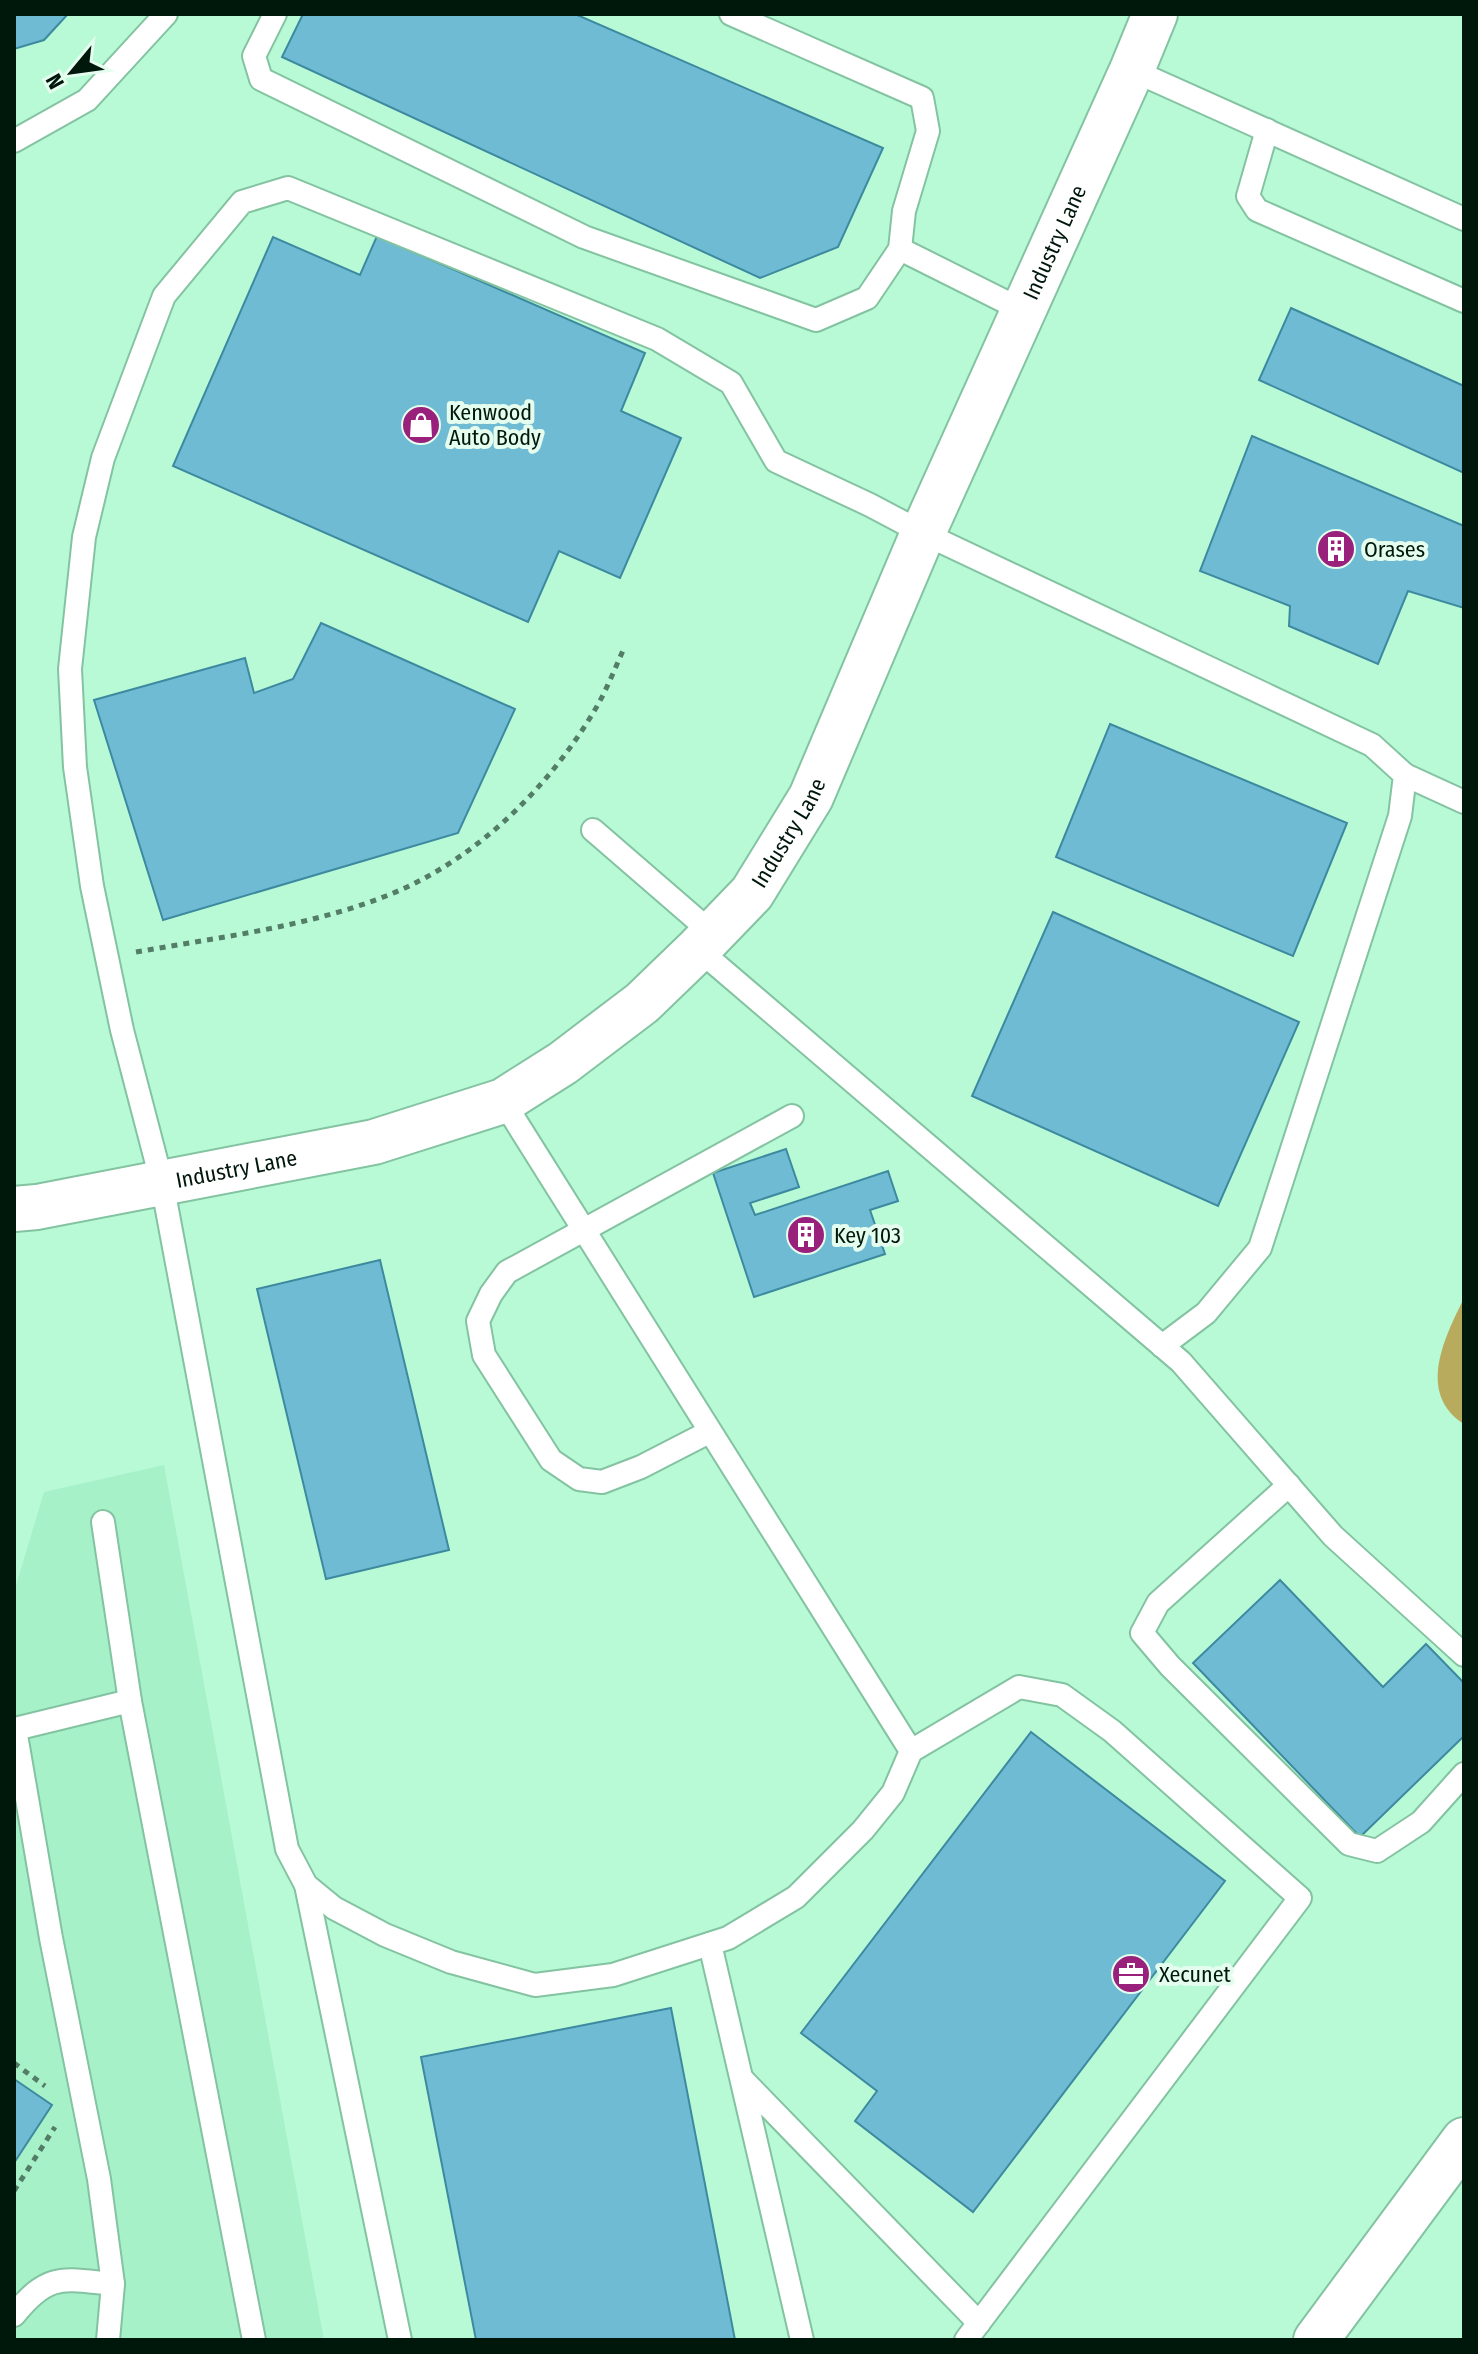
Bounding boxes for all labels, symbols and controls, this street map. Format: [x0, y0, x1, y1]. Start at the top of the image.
north arrow [32, 32, 112, 112]
text: N [40, 69, 70, 94]
street label: Industry Lane [1017, 181, 1092, 304]
place label: Kenwood Auto Body [449, 399, 541, 451]
shop icon: Kenwood Auto Body [400, 404, 442, 446]
building icon: Orases [1315, 528, 1357, 570]
place label: Orases [1364, 536, 1425, 563]
street label: Industry Lane [746, 774, 831, 893]
street label: Industry Lane [173, 1144, 299, 1194]
building icon: Key 103 [785, 1214, 827, 1256]
place label: Key 103 [834, 1222, 901, 1249]
office icon: Xecunet [1110, 1953, 1152, 1995]
place label: Xecunet [1159, 1961, 1232, 1988]

